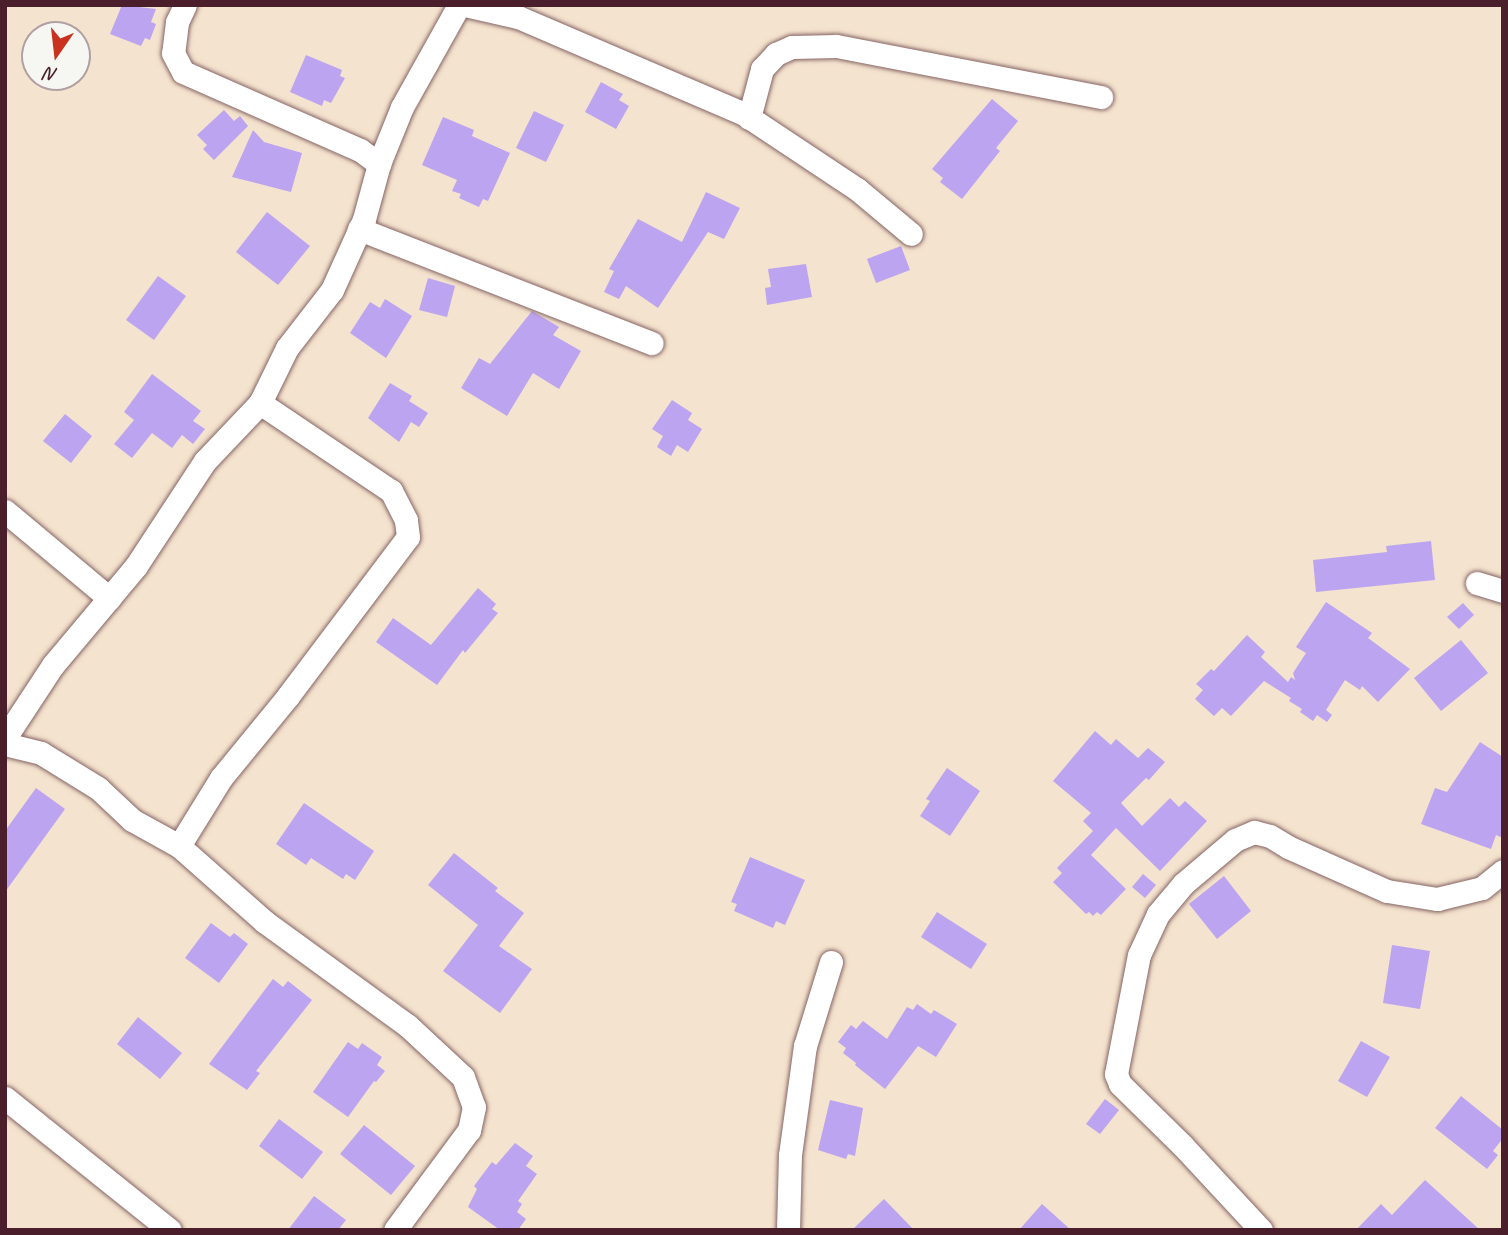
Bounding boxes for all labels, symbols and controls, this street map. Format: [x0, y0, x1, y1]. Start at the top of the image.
north arrow [21, 21, 91, 91]
text: N [43, 61, 60, 88]

